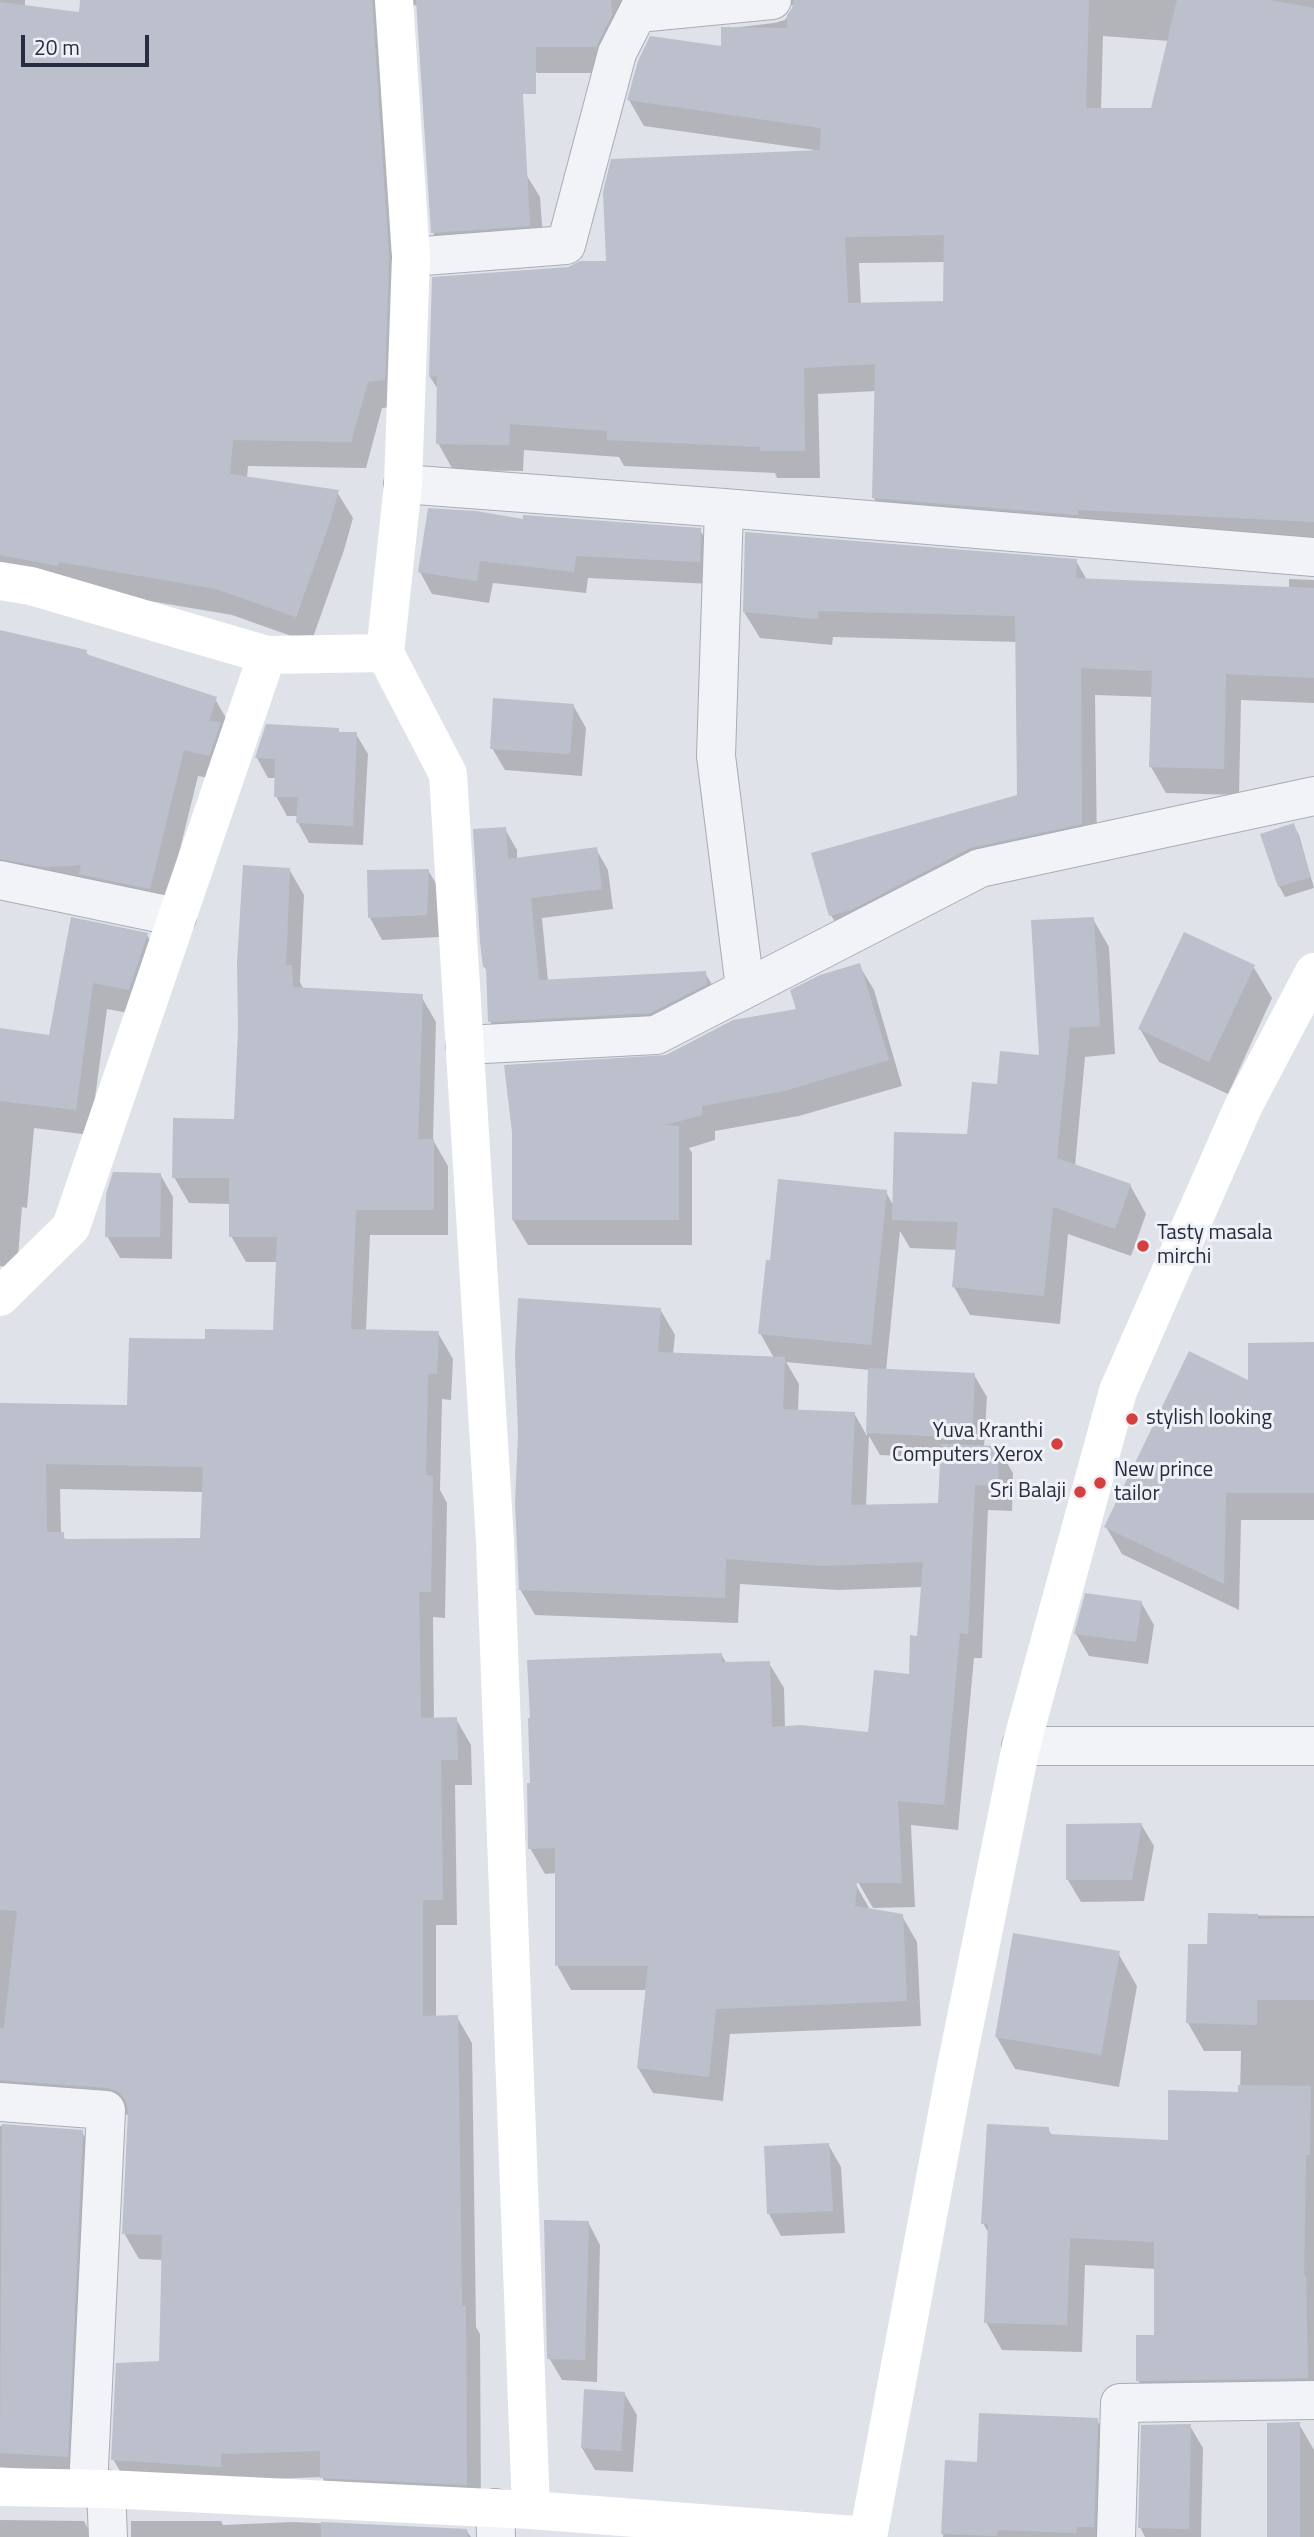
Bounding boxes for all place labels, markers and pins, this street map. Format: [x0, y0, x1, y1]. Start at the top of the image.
place label: Tasty masala mirchi [1157, 1221, 1272, 1271]
marker: Tasty masala mirchi [1135, 1238, 1151, 1254]
place label: stylish looking [1146, 1406, 1272, 1432]
marker: stylish looking [1124, 1411, 1140, 1427]
place label: Yuva Kranthi Computers Xerox [892, 1419, 1043, 1469]
marker: Yuva Kranthi Computers Xerox [1049, 1436, 1065, 1452]
place label: New prince tailor [1114, 1458, 1213, 1508]
marker: New prince tailor [1092, 1475, 1108, 1491]
place label: Sri Balaji [990, 1479, 1066, 1505]
marker: Sri Balaji [1072, 1484, 1088, 1500]

